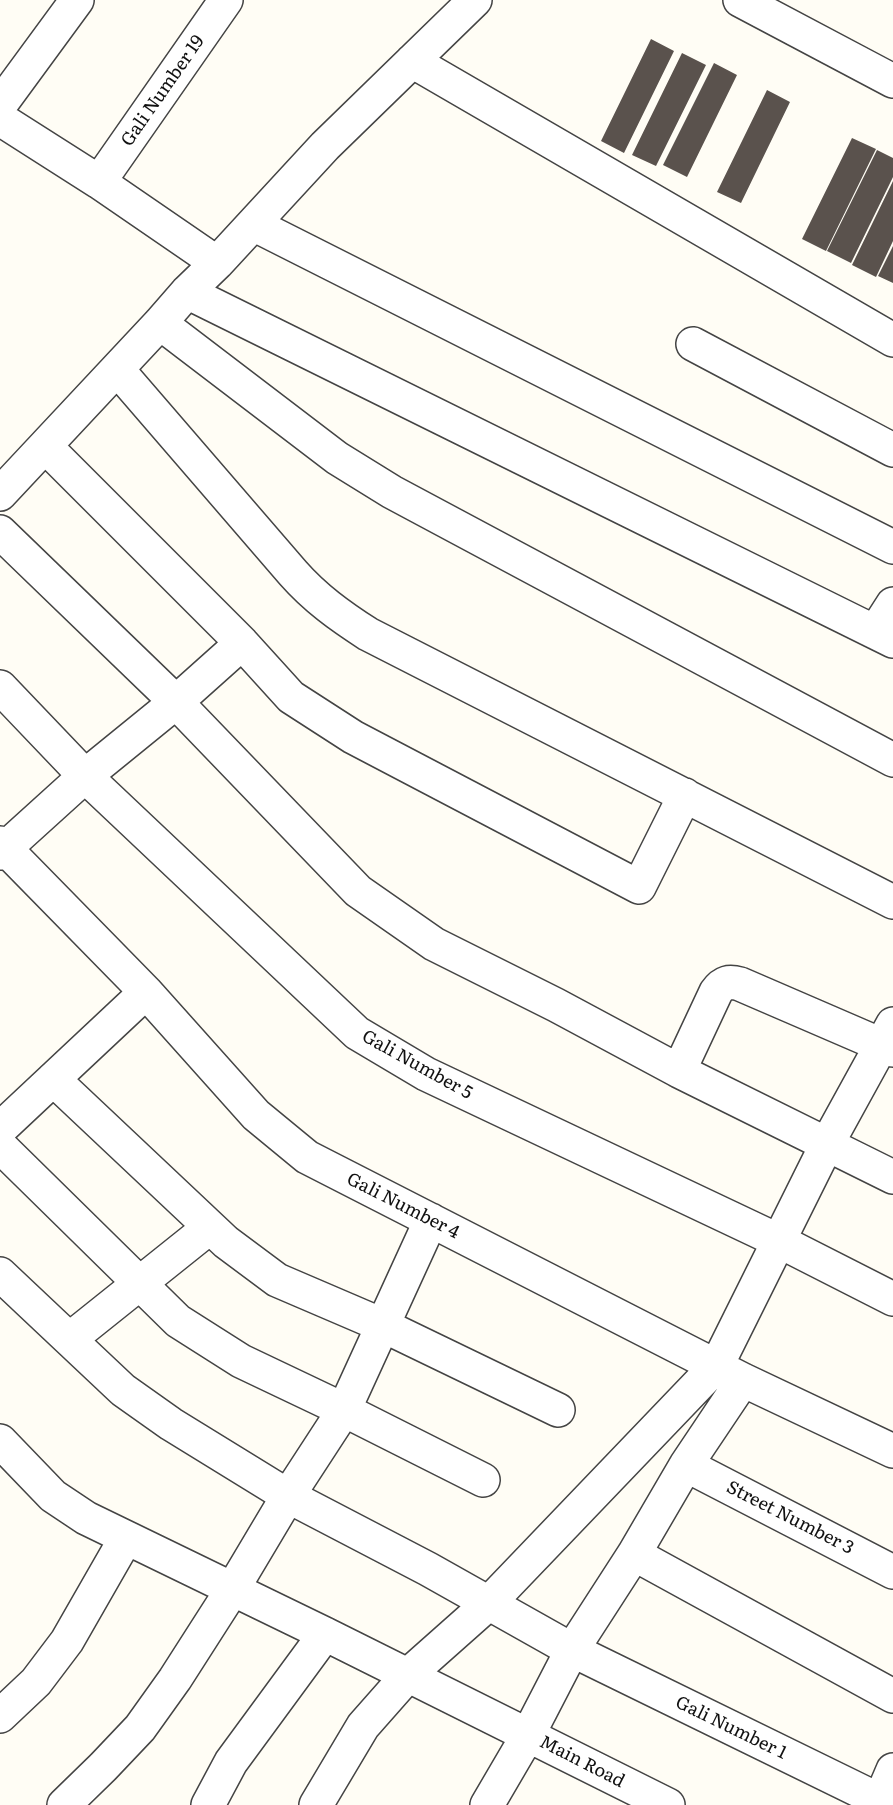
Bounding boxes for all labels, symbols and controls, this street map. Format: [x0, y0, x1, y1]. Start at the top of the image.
street label: Gali Number 19 [117, 31, 209, 151]
street label: Gali Number 5 [358, 1026, 476, 1104]
street label: Gali Number 4 [343, 1168, 463, 1244]
street label: Street Number 3 [723, 1477, 857, 1559]
street label: Gali Number 1 [672, 1692, 790, 1764]
street label: Main Road [536, 1731, 628, 1793]

